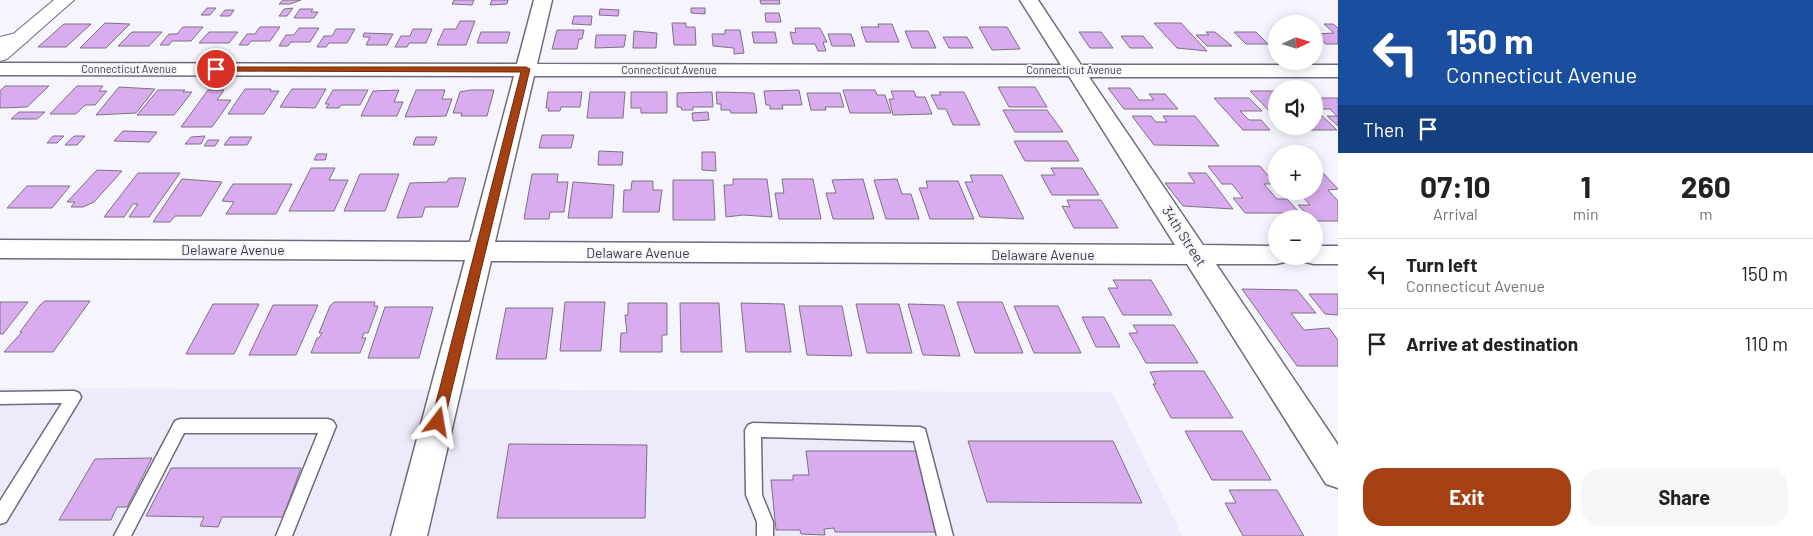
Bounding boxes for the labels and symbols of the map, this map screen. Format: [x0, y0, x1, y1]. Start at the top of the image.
north arrow [1268, 15, 1322, 70]
pin [195, 48, 237, 90]
street label: Connecticut Avenue [81, 62, 177, 75]
street label: Connecticut Avenue [621, 63, 717, 76]
street label: Connecticut Avenue [1026, 63, 1122, 76]
street label: 34th Street [1159, 202, 1210, 269]
street label: Delaware Avenue [181, 241, 285, 258]
street label: Delaware Avenue [586, 244, 690, 261]
street label: Delaware Avenue [991, 246, 1095, 263]
position arrow [411, 395, 463, 447]

